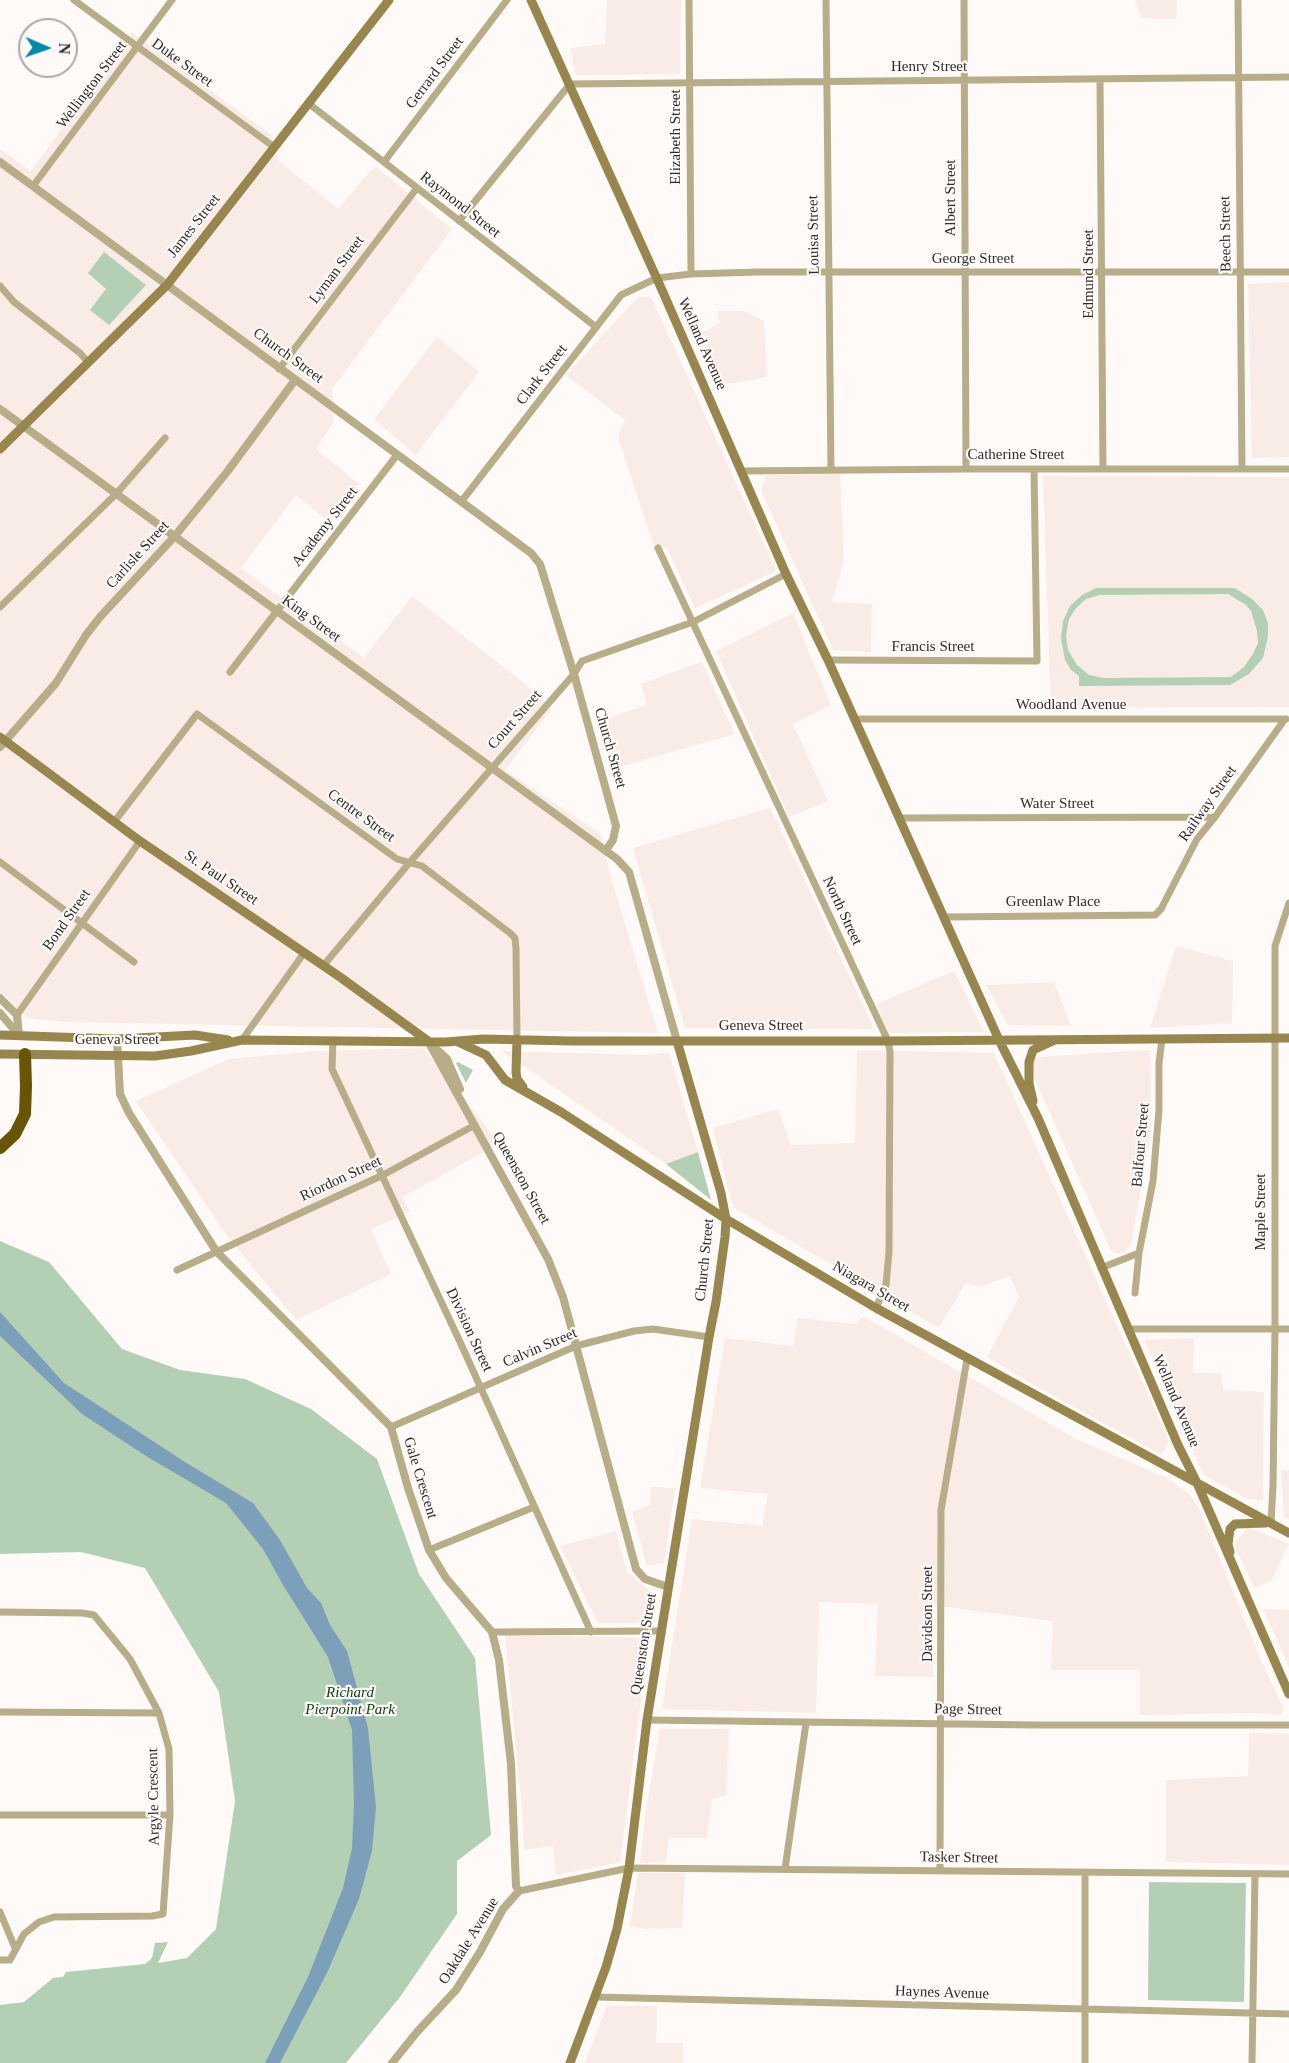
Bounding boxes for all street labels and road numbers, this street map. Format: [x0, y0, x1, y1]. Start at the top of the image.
street label: Gerrard Street [402, 33, 468, 113]
street label: Duke Street [148, 35, 216, 91]
street label: Wellington Street [53, 38, 131, 132]
street label: Henry Street [891, 58, 967, 76]
street label: Elizabeth Street [667, 89, 685, 185]
street label: Albert Street [942, 159, 960, 237]
street label: Raymond Street [416, 168, 504, 242]
street label: James Street [164, 191, 224, 261]
street label: Louisa Street [804, 195, 824, 275]
street label: Beech Street [1216, 196, 1236, 272]
street label: Edmund Street [1080, 229, 1098, 319]
street label: Lyman Street [306, 232, 368, 308]
street label: George Street [932, 250, 1014, 268]
street label: Welland Avenue [674, 295, 730, 393]
street label: Church Street [249, 324, 327, 388]
street label: Clark Street [513, 341, 571, 409]
street label: Catherine Street [967, 446, 1065, 464]
street label: Academy Street [288, 484, 362, 570]
street label: Carlisle Street [103, 517, 173, 593]
street label: King Street [278, 592, 344, 646]
street label: Francis Street [892, 638, 974, 656]
street label: Court Street [484, 687, 546, 753]
street label: Woodland Avenue [1016, 696, 1126, 714]
street label: Church Street [590, 706, 630, 790]
street label: Railway Street [1175, 762, 1241, 846]
street label: Centre Street [324, 786, 398, 846]
street label: Water Street [1020, 795, 1094, 813]
street label: St. Paul Street [181, 847, 261, 909]
street label: North Street [818, 874, 866, 948]
street label: Bond Street [39, 886, 95, 954]
street label: Greenlaw Place [1006, 893, 1100, 911]
street label: Geneva Street [719, 1017, 803, 1035]
street label: Geneva Street [75, 1031, 159, 1049]
street label: Balfour Street [1128, 1102, 1154, 1188]
street label: Queenston Street [488, 1129, 554, 1227]
street label: Riordon Street [297, 1152, 385, 1206]
street label: Maple Street [1252, 1173, 1270, 1251]
street label: Church Street [692, 1218, 718, 1302]
street label: Niagara Street [829, 1258, 913, 1316]
street label: Division Street [442, 1285, 496, 1375]
street label: Calvin Street [500, 1324, 580, 1372]
street label: Welland Avenue [1148, 1352, 1204, 1450]
street label: Gale Crescent [399, 1435, 441, 1521]
street label: Davidson Street [919, 1566, 937, 1662]
street label: Queenston Street [627, 1592, 661, 1696]
street label: Page Street [934, 1700, 1002, 1720]
street label: Argyle Crescent [144, 1748, 164, 1846]
street label: Tasker Street [920, 1848, 998, 1868]
street label: Oakdale Avenue [435, 1894, 503, 1988]
street label: Haynes Avenue [895, 1982, 989, 2004]

